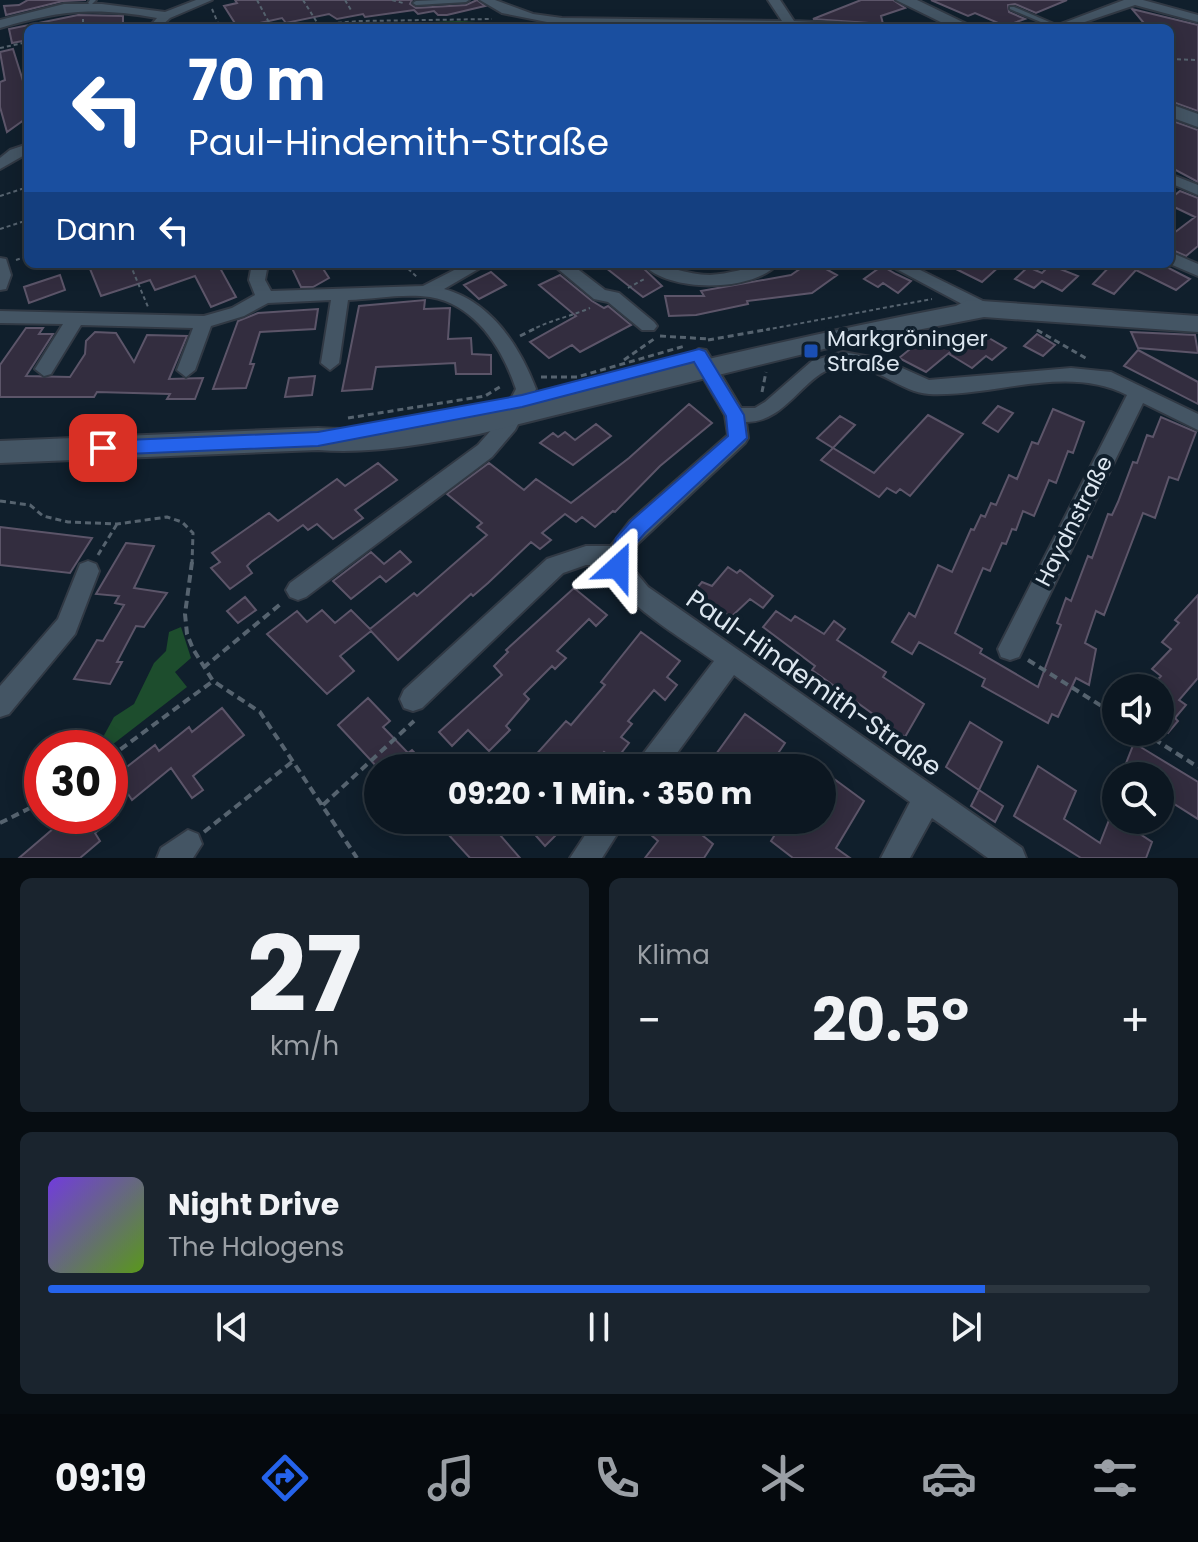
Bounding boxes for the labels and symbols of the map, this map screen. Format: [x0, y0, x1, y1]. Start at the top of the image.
place label: Markgröninger Straße [827, 323, 988, 379]
marker: Markgröninger Straße [802, 342, 820, 360]
pin [69, 414, 137, 482]
street label: Haydnstraße [1028, 450, 1120, 592]
position arrow [576, 525, 660, 609]
street label: Paul-Hindemith-Straße [679, 581, 949, 785]
speed limit sign: 30 [24, 730, 128, 834]

